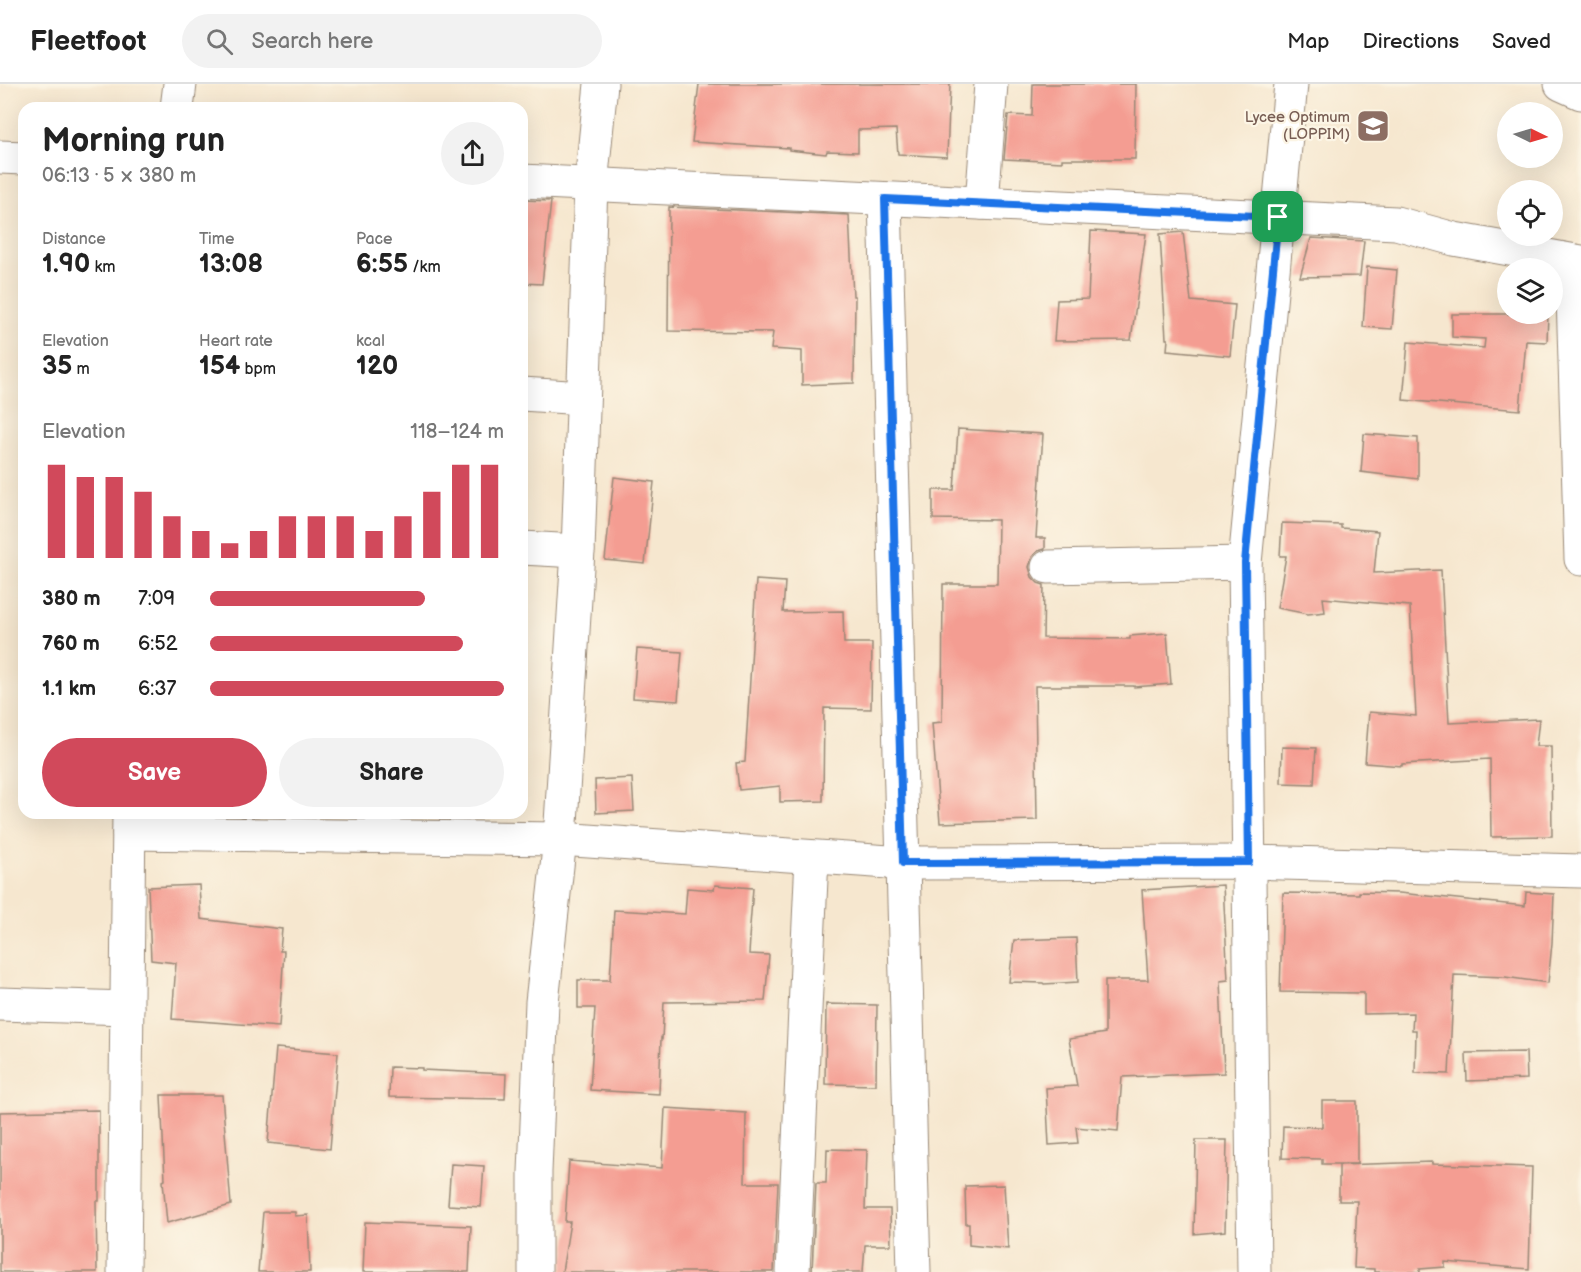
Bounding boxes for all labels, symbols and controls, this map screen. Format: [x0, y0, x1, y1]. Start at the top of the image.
search box [182, 14, 602, 68]
text: Fleetfoot [30, 25, 146, 58]
icon: search [203, 25, 236, 58]
text: Search here [251, 28, 373, 55]
text: Map [1287, 29, 1330, 54]
text: Directions [1363, 29, 1459, 54]
text: Saved [1492, 29, 1551, 54]
north arrow [1497, 102, 1563, 168]
map controls [1497, 102, 1563, 324]
place label: Lycee Optimum (LOPPIM) [1245, 108, 1350, 144]
school or university icon: Lycee Optimum (LOPPIM) [1355, 108, 1391, 144]
text: Morning run [42, 121, 225, 161]
button: share [441, 122, 504, 185]
text: 06:13 · 5 × 380 m [42, 164, 196, 188]
button: locate [1497, 180, 1563, 246]
pin [1252, 191, 1303, 242]
icon: arrive [1261, 200, 1294, 233]
text: Distance [42, 230, 106, 249]
text: Time [199, 230, 234, 249]
text: Pace [356, 230, 392, 249]
text: 1.90 [42, 249, 90, 280]
text: 13:08 [199, 249, 263, 280]
text: 6:55 [356, 249, 408, 280]
text: km [90, 258, 116, 277]
text: /km [408, 258, 441, 277]
button: layers [1497, 258, 1563, 324]
text: Elevation [42, 332, 109, 351]
text: Heart rate [199, 332, 273, 351]
text: kcal [356, 332, 385, 351]
text: 35 [42, 351, 72, 382]
text: 154 [199, 351, 240, 382]
text: 120 [356, 351, 398, 382]
text: m [72, 360, 90, 379]
text: bpm [240, 360, 276, 379]
text: Elevation [42, 420, 125, 444]
text: 118–124 m [410, 420, 504, 444]
text: 380 m [42, 587, 101, 611]
text: 7:09 [138, 587, 175, 611]
text: 760 m [42, 632, 100, 656]
text: 6:52 [138, 632, 178, 656]
text: 1.1 km [42, 677, 96, 701]
text: 6:37 [138, 677, 176, 701]
button: Save [42, 738, 267, 807]
button: Share [279, 738, 504, 807]

